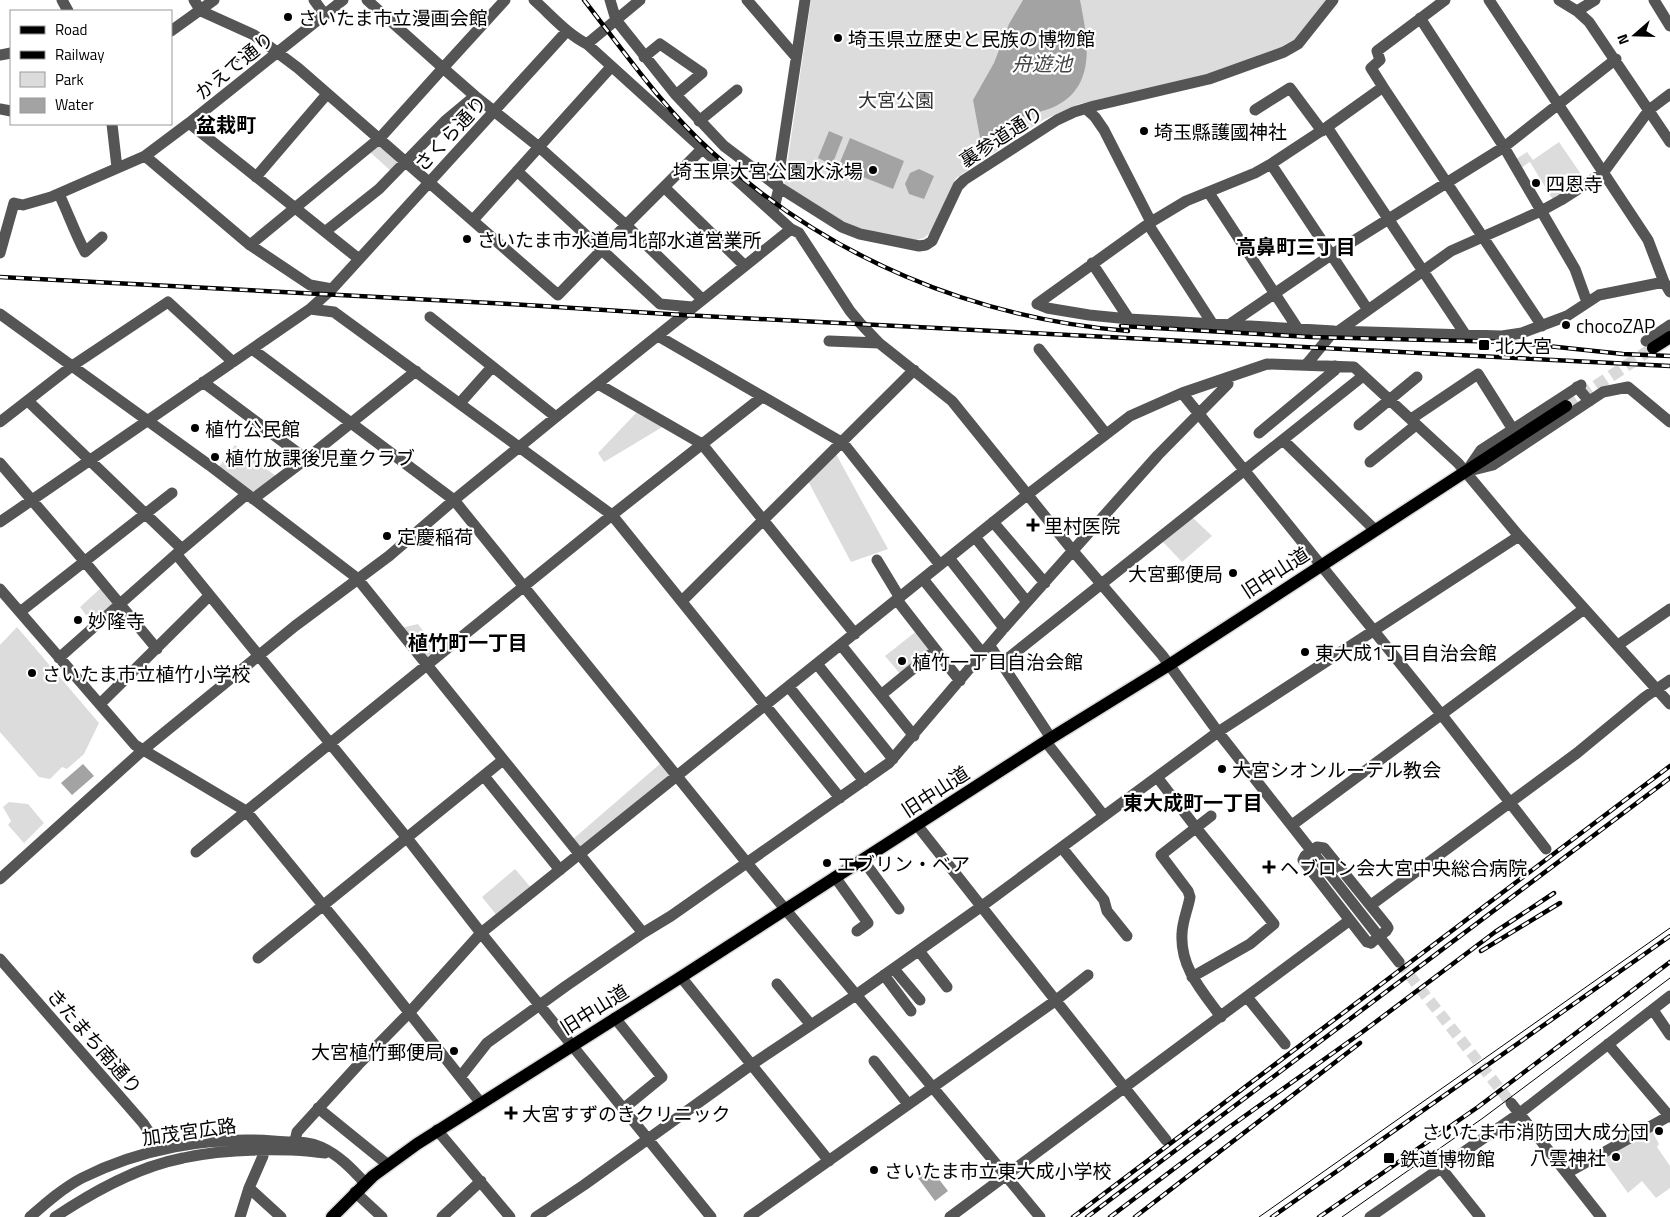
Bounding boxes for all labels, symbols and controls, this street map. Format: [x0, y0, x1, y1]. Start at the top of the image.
place label: さいたま市立漫画会館 [298, 3, 487, 32]
legend [10, 10, 172, 125]
north arrow [1610, 10, 1660, 60]
marker: さいたま市立漫画会館 [282, 11, 294, 23]
text: Road [55, 18, 87, 41]
street label: かえで通り [188, 24, 280, 106]
place label: 埼玉県立歴史と民族の博物館 [848, 24, 1095, 53]
text: N [1611, 31, 1634, 48]
marker: 埼玉県立歴史と民族の博物館 [832, 32, 844, 44]
text: Railway [55, 43, 105, 66]
water label: 舟遊池 [1012, 48, 1074, 79]
text: Park [55, 68, 84, 91]
park label: 大宮公園 [858, 85, 934, 114]
street label: さくら通り [407, 88, 493, 178]
text: Water [55, 93, 94, 116]
street label: 裏参道通り [953, 98, 1049, 174]
district label: 盆栽町 [196, 109, 256, 140]
place label: 埼玉縣護國神社 [1154, 117, 1287, 146]
marker: 埼玉縣護國神社 [1138, 125, 1150, 137]
place label: 埼玉県大宮公園水泳場 [673, 156, 863, 185]
marker: 埼玉県大宮公園水泳場 [867, 164, 879, 176]
place label: 四恩寺 [1546, 169, 1603, 198]
marker: 四恩寺 [1530, 177, 1542, 189]
place label: さいたま市水道局北部水道営業所 [477, 225, 761, 254]
district label: 高鼻町三丁目 [1236, 231, 1356, 262]
marker: さいたま市水道局北部水道営業所 [461, 233, 473, 245]
place label: chocoZAP [1576, 311, 1655, 340]
marker: chocoZAP [1560, 319, 1572, 331]
place label: 北大宮 [1495, 331, 1552, 360]
marker: 北大宮 [1477, 338, 1491, 352]
place label: 植竹公民館 [205, 414, 300, 443]
marker: 植竹公民館 [189, 422, 201, 434]
place label: 植竹放課後児童クラブ [225, 443, 415, 472]
marker: 植竹放課後児童クラブ [209, 451, 221, 463]
place label: 里村医院 [1044, 511, 1120, 540]
marker: 里村医院 [1026, 518, 1040, 532]
place label: 定慶稲荷 [397, 522, 473, 551]
marker: 定慶稲荷 [381, 530, 393, 542]
street label: 旧中山道 [1235, 539, 1315, 605]
place label: 大宮郵便局 [1128, 559, 1223, 588]
marker: 大宮郵便局 [1227, 567, 1239, 579]
place label: 妙隆寺 [88, 606, 145, 635]
marker: 妙隆寺 [72, 614, 84, 626]
district label: 植竹町一丁目 [408, 627, 528, 658]
place label: 東大成1丁目自治会館 [1315, 638, 1497, 667]
marker: 東大成1丁目自治会館 [1299, 646, 1311, 658]
place label: 植竹一丁目自治会館 [912, 647, 1083, 676]
marker: 植竹一丁目自治会館 [896, 655, 908, 667]
place label: さいたま市立植竹小学校 [42, 659, 250, 688]
marker: さいたま市立植竹小学校 [26, 667, 38, 679]
place label: 大宮シオンルーテル教会 [1232, 755, 1441, 784]
street label: 旧中山道 [895, 758, 975, 824]
marker: 大宮シオンルーテル教会 [1216, 763, 1228, 775]
district label: 東大成町一丁目 [1123, 787, 1263, 818]
place label: エブリン・ベア [837, 849, 970, 878]
place label: ヘブロン会大宮中央総合病院 [1280, 853, 1527, 882]
marker: エブリン・ベア [821, 857, 833, 869]
marker: ヘブロン会大宮中央総合病院 [1262, 860, 1276, 874]
street label: 旧中山道 [554, 977, 634, 1041]
street label: きたまち南通り [41, 982, 149, 1100]
place label: 大宮植竹郵便局 [311, 1037, 444, 1066]
marker: 大宮植竹郵便局 [448, 1045, 460, 1057]
place label: 大宮すずのきクリニック [522, 1099, 730, 1128]
marker: 大宮すずのきクリニック [504, 1106, 518, 1120]
street label: 加茂宮広路 [140, 1110, 238, 1152]
place label: さいたま市消防団大成分団 [1422, 1117, 1649, 1146]
marker: さいたま市消防団大成分団 [1653, 1125, 1665, 1137]
place label: 八雲神社 [1530, 1143, 1606, 1172]
place label: 鉄道博物館 [1400, 1144, 1495, 1173]
marker: 鉄道博物館 [1382, 1151, 1396, 1165]
marker: 八雲神社 [1610, 1151, 1622, 1163]
place label: さいたま市立東大成小学校 [884, 1156, 1111, 1185]
marker: さいたま市立東大成小学校 [868, 1164, 880, 1176]

